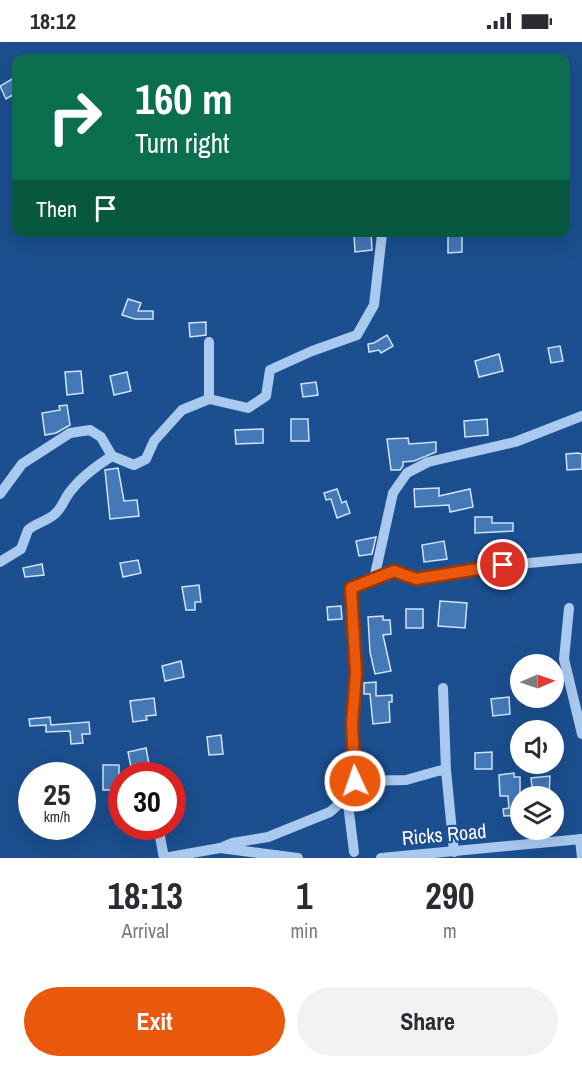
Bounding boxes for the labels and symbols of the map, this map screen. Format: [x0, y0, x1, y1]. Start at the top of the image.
pin [477, 539, 528, 590]
north arrow [510, 654, 564, 708]
position arrow [323, 749, 387, 813]
speed limit sign: 30 [108, 762, 186, 840]
street label: Ricks Road [401, 817, 487, 851]

